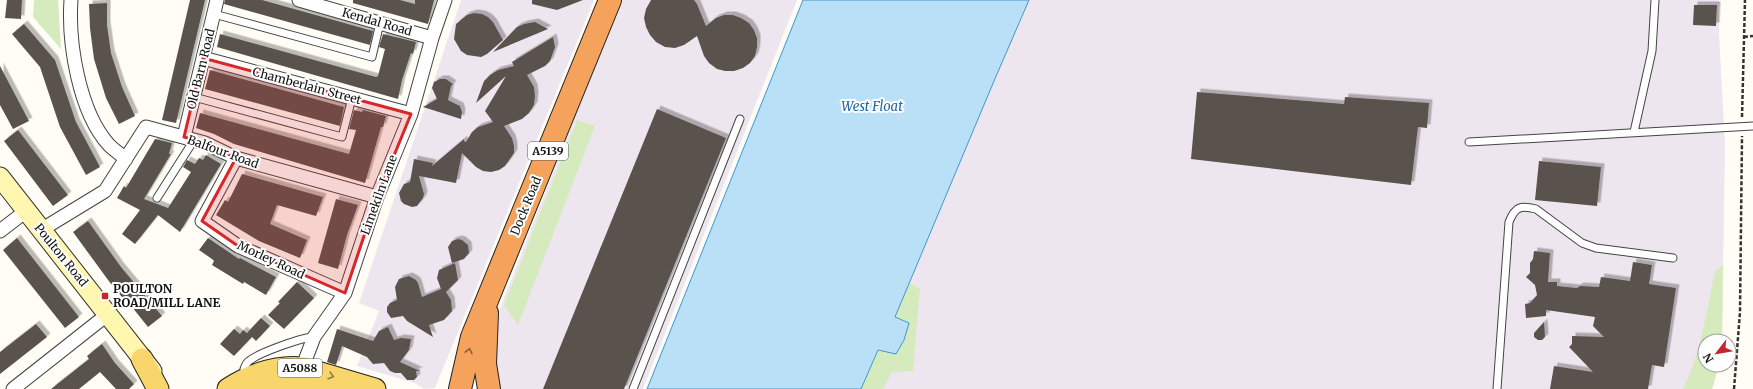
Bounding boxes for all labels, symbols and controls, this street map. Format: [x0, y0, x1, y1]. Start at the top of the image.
street label: Kendal Road [340, 4, 414, 39]
street label: Old Barn Road [183, 27, 218, 111]
street label: Chamberlain Street [251, 64, 363, 107]
water label: West Float [841, 98, 903, 115]
street label: Balfour Road [185, 132, 261, 171]
road number: A5139 [528, 142, 568, 160]
street label: Limekiln Lane [357, 153, 400, 237]
street label: Dock Road [507, 174, 544, 237]
street label: Poulton Road [31, 220, 91, 289]
street label: Morley Road [235, 237, 307, 282]
place label: POULTON ROAD/MILL LANE [113, 281, 221, 310]
marker: POULTON ROAD/MILL LANE [100, 291, 110, 301]
north arrow [1697, 333, 1737, 373]
one-way arrow [464, 348, 472, 354]
text: N [1700, 351, 1717, 365]
road number: A5088 [278, 359, 322, 377]
one-way arrow [328, 371, 334, 379]

